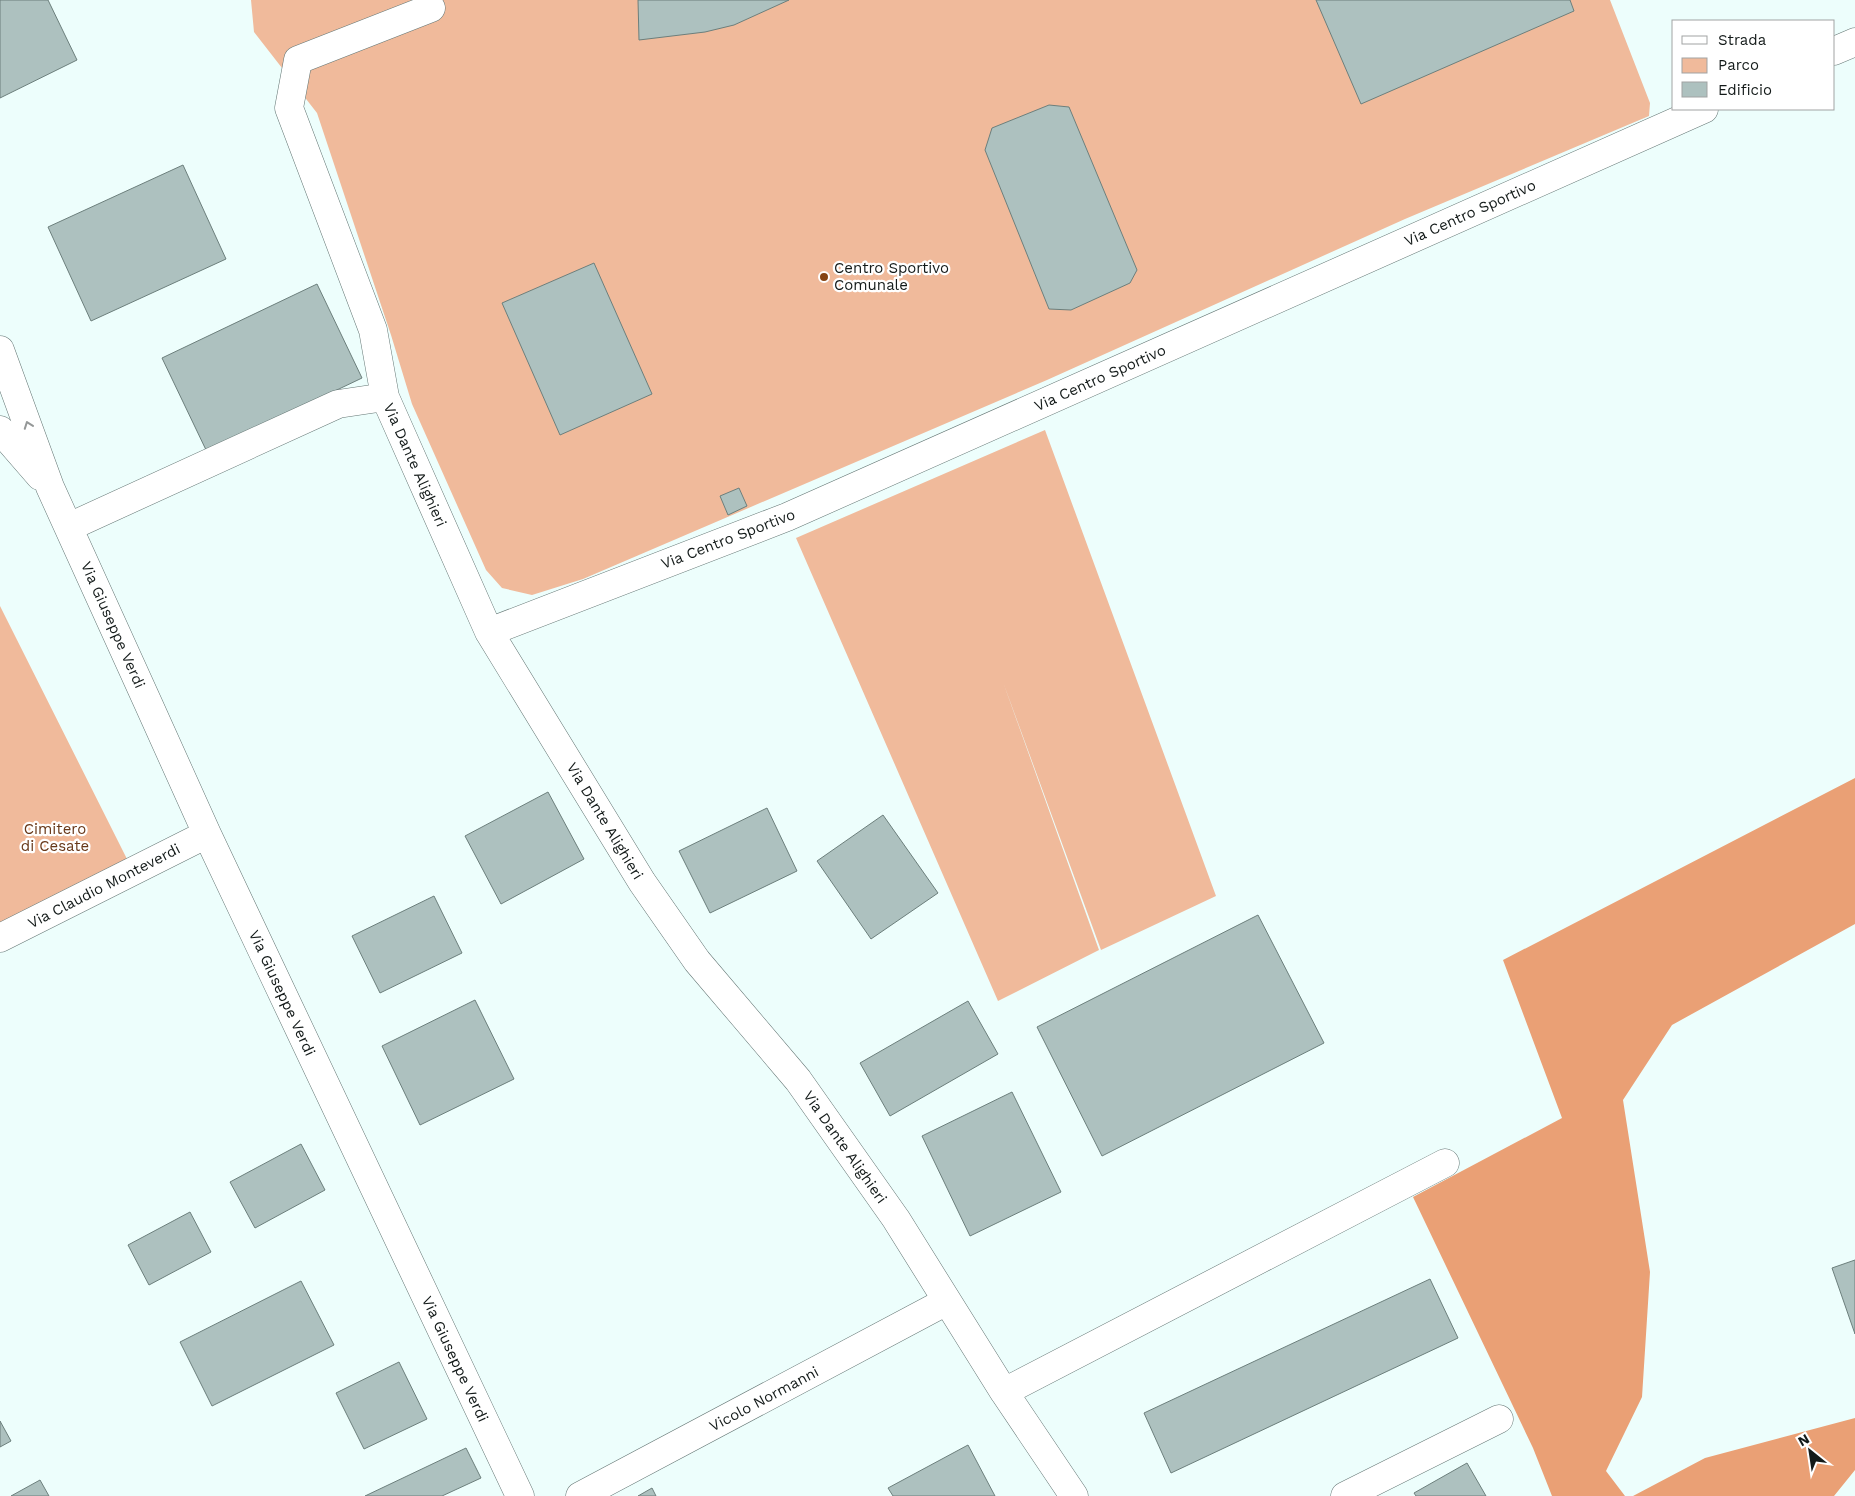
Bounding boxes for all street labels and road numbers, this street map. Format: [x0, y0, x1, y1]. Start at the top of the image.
street label: Via Centro Sportivo [1401, 176, 1539, 250]
street label: Via Centro Sportivo [1031, 341, 1169, 415]
street label: Via Dante Alighieri [380, 400, 450, 530]
street label: Via Centro Sportivo [658, 505, 798, 573]
street label: Via Giuseppe Verdi [77, 559, 149, 691]
street label: Via Dante Alighieri [563, 759, 647, 883]
street label: Via Claudio Monteverdi [25, 840, 183, 932]
street label: Via Giuseppe Verdi [245, 927, 319, 1059]
street label: Via Dante Alighieri [799, 1087, 891, 1207]
street label: Via Giuseppe Verdi [418, 1293, 492, 1425]
street label: Vicolo Normanni [706, 1363, 822, 1435]

